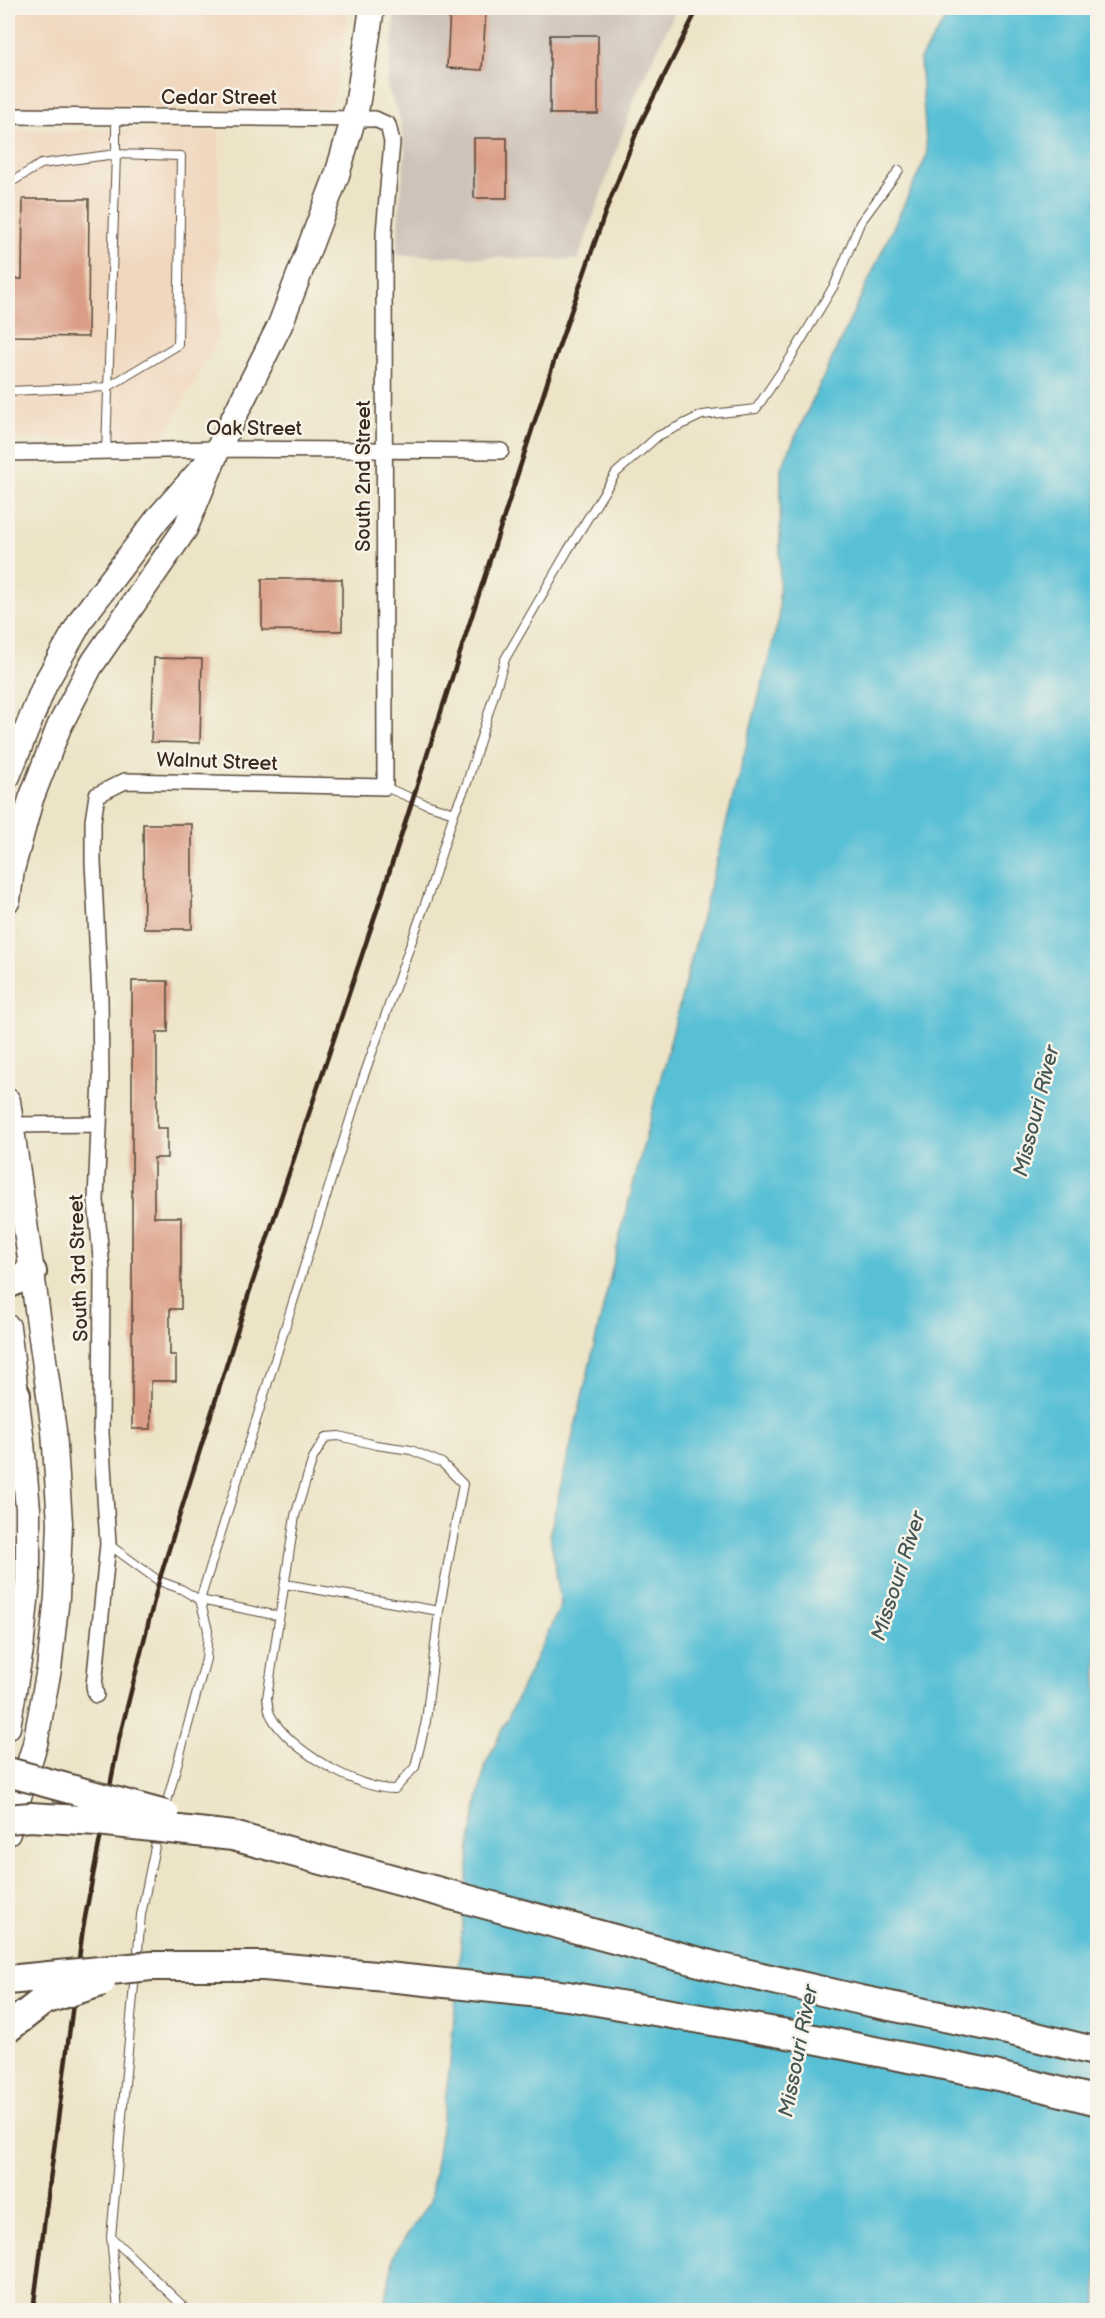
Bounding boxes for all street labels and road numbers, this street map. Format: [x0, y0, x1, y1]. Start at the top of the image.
street label: Cedar Street [161, 86, 277, 110]
street label: South 2nd Street [352, 400, 376, 552]
street label: Oak Street [206, 417, 302, 441]
street label: Walnut Street [156, 748, 278, 776]
street label: South 3rd Street [64, 1194, 94, 1342]

